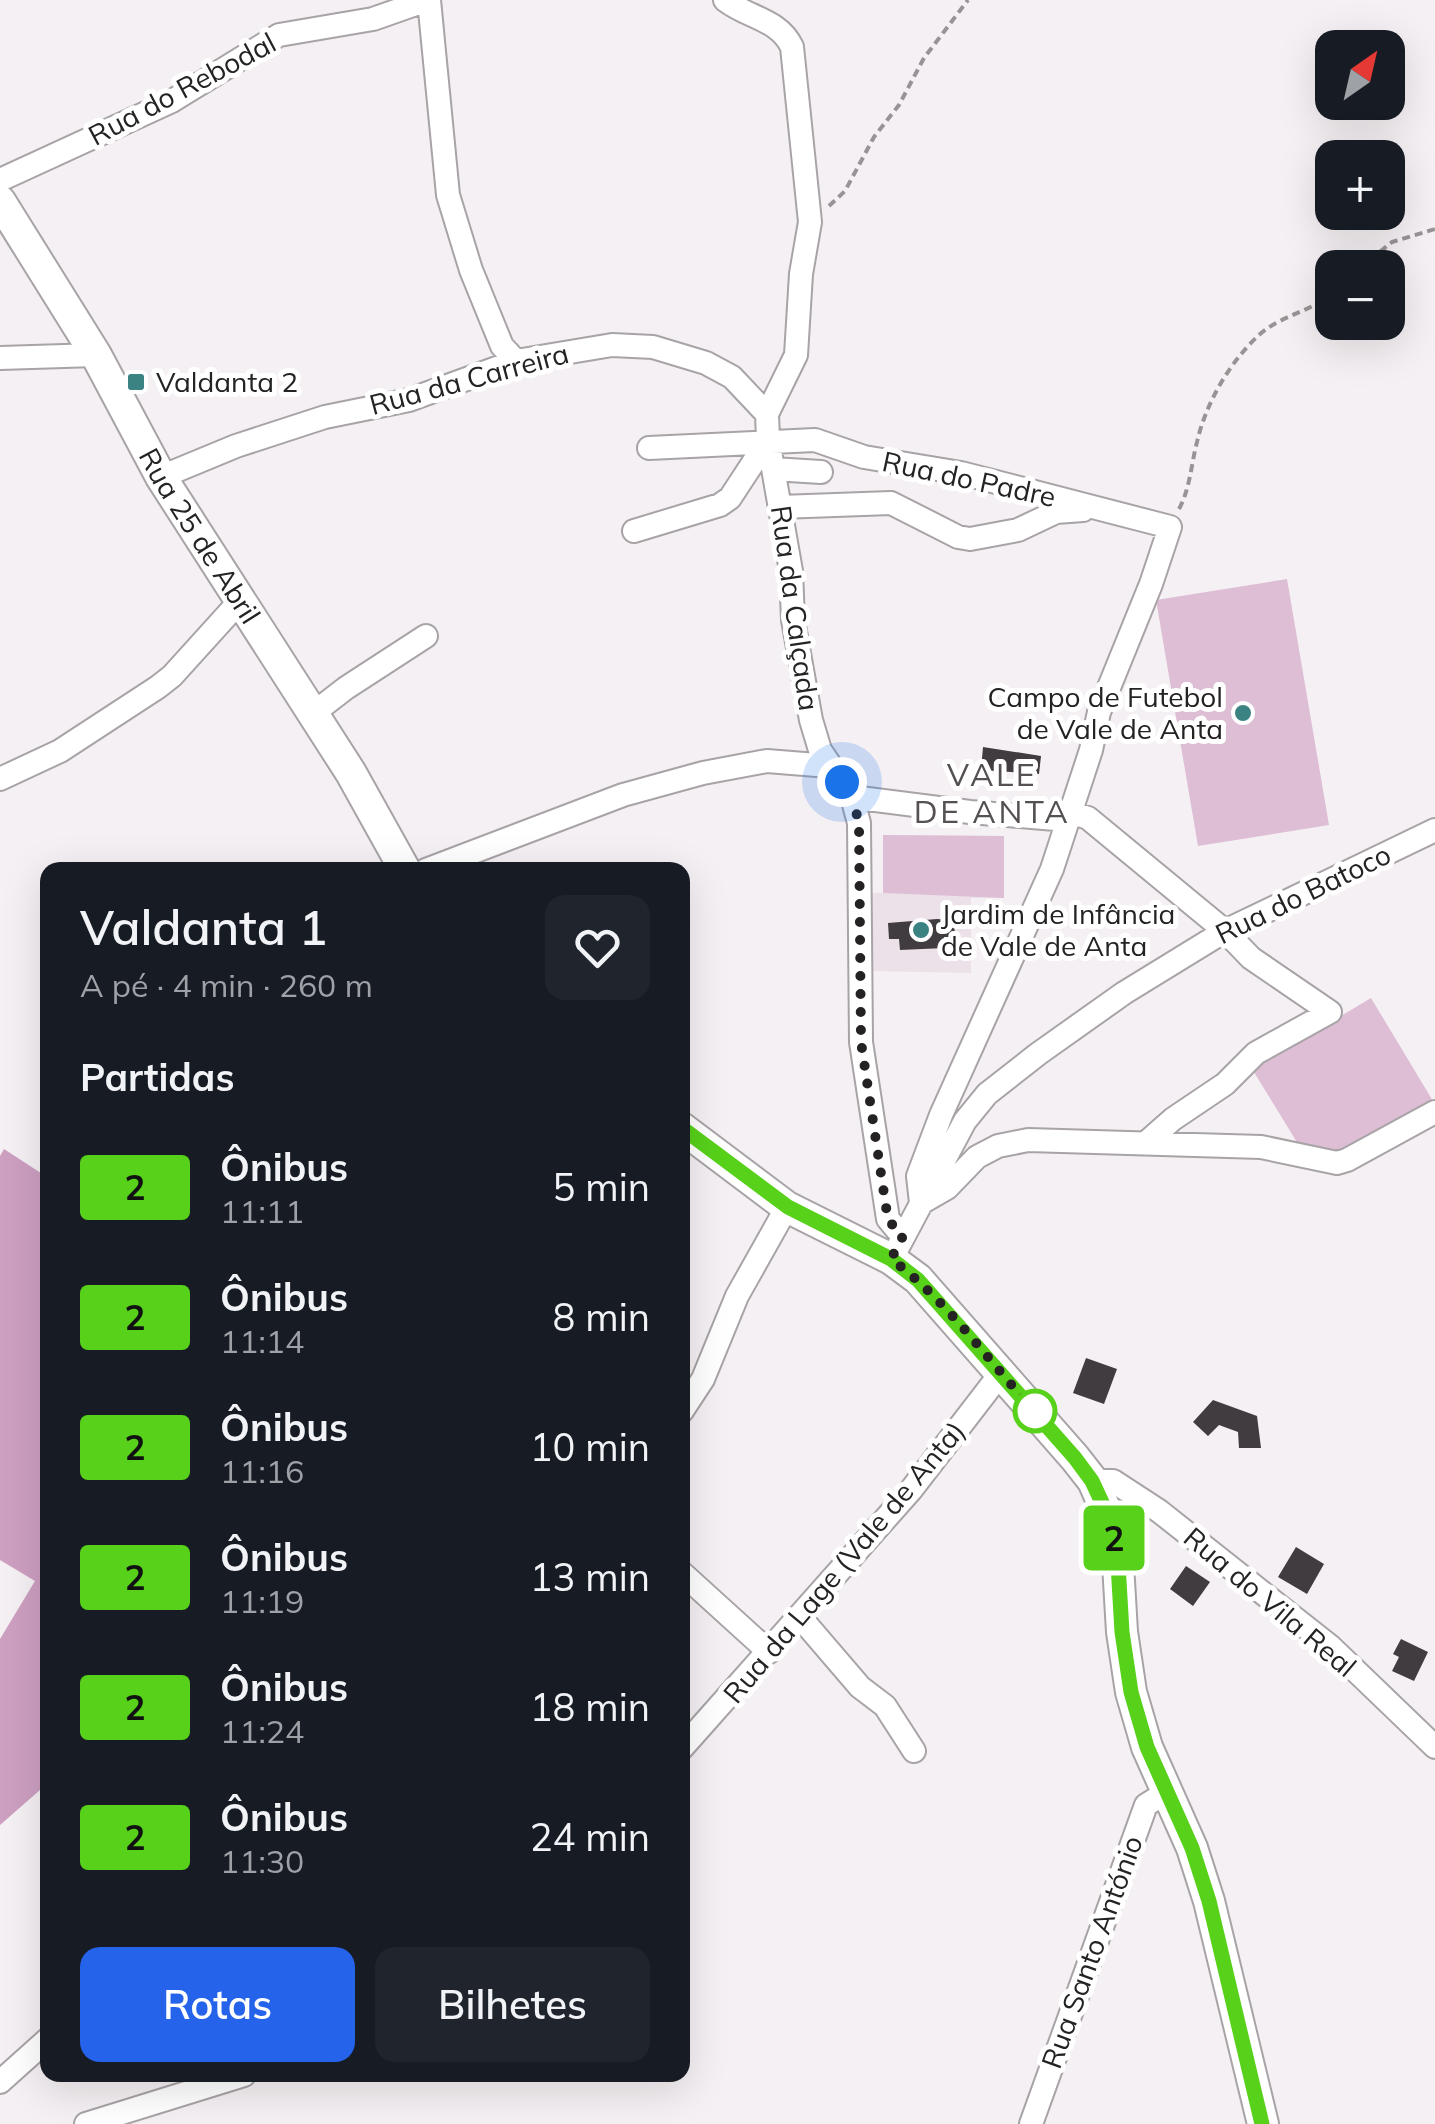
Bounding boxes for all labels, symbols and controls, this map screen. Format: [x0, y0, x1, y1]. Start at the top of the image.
street label: Rua do Rebodal [82, 24, 281, 153]
north arrow [1315, 30, 1405, 120]
map controls [1315, 30, 1405, 340]
button: + [1315, 140, 1405, 230]
button: − [1315, 250, 1405, 340]
street label: Rua da Carreira [365, 335, 572, 422]
place label: Valdanta 2 [156, 364, 298, 399]
marker: Valdanta 2 [125, 371, 147, 393]
street label: Rua 25 de Abril [132, 442, 268, 630]
street label: Rua do Padre [879, 443, 1059, 514]
street label: Rua da Calçada [764, 503, 827, 713]
place label: Campo de Futebol de Vale de Anta [988, 679, 1223, 746]
marker: Campo de Futebol de Vale de Anta [1232, 702, 1254, 724]
district label: VALE DE ANTA [914, 754, 1070, 831]
your location [817, 757, 867, 807]
street label: Rua do Batoco [1209, 836, 1396, 951]
button: heart [545, 895, 650, 1000]
place label: Jardim de Infância de Vale de Anta [941, 896, 1175, 963]
text: Valdanta 1 [80, 897, 328, 957]
marker: Jardim de Infância de Vale de Anta [910, 919, 932, 941]
text: A pé · 4 min · 260 m [80, 965, 373, 1005]
text: Partidas [80, 1053, 234, 1101]
text: Ônibus [220, 1143, 348, 1191]
text: 5 min [553, 1163, 650, 1211]
text: 2 [124, 1165, 146, 1209]
text: 11:11 [220, 1191, 304, 1231]
text: Ônibus [220, 1273, 348, 1321]
text: 8 min [553, 1293, 650, 1341]
text: 2 [124, 1295, 146, 1339]
text: 11:14 [220, 1321, 304, 1361]
unlabelled marker [1014, 1390, 1056, 1432]
text: Ônibus [220, 1403, 348, 1451]
street label: Rua da Lage (Vale de Anta) [715, 1413, 972, 1710]
text: 10 min [530, 1423, 650, 1471]
text: 2 [124, 1425, 146, 1469]
text: 11:16 [220, 1451, 304, 1491]
line badge: 2 [1082, 1506, 1146, 1570]
text: 2 [1103, 1516, 1125, 1560]
street label: Rua do Vila Real [1177, 1519, 1364, 1684]
text: Ônibus [220, 1533, 348, 1581]
text: 13 min [530, 1553, 650, 1601]
text: 2 [124, 1555, 146, 1599]
text: 11:19 [220, 1581, 304, 1621]
text: Ônibus [220, 1663, 348, 1711]
text: 18 min [530, 1683, 650, 1731]
text: 2 [124, 1685, 146, 1729]
text: 11:24 [220, 1711, 304, 1751]
text: Ônibus [220, 1793, 348, 1841]
text: 24 min [530, 1813, 650, 1861]
text: 2 [124, 1815, 146, 1859]
street label: Rua Santo António [1033, 1831, 1150, 2073]
text: 11:30 [220, 1841, 304, 1881]
button: Rotas [80, 1947, 355, 2062]
button: Bilhetes [375, 1947, 650, 2062]

